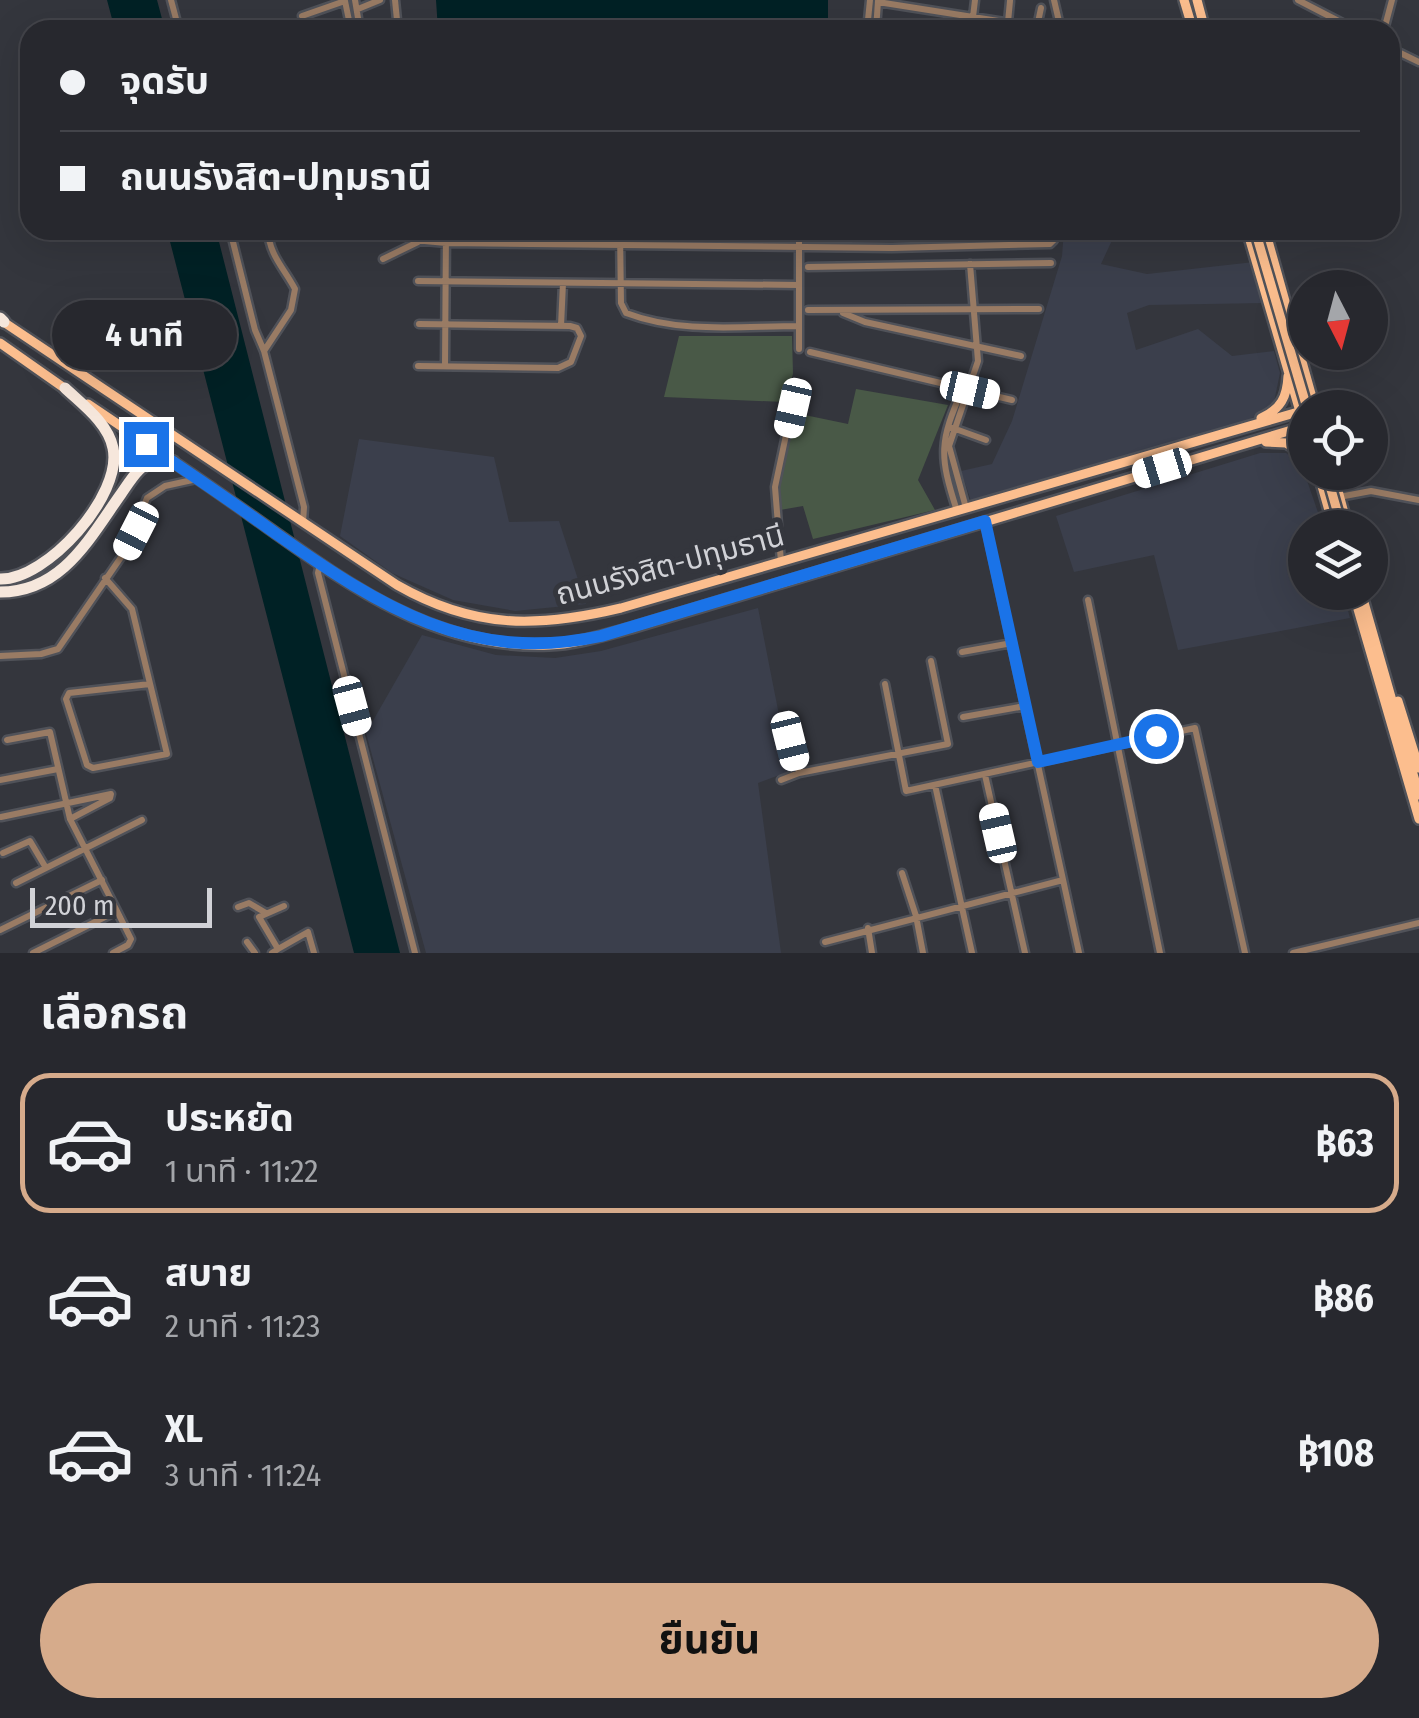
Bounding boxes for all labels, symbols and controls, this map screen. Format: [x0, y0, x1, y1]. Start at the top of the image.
text: จุดรับ [120, 58, 209, 104]
text: ถนนรังสิต-ปทุมธานี [120, 154, 432, 200]
north arrow [1288, 270, 1388, 370]
map controls [1288, 270, 1388, 610]
callout: 4 นาที [54, 299, 238, 369]
text: 4 นาที [105, 316, 184, 354]
car [937, 369, 1003, 411]
car [772, 375, 814, 441]
button: locate [1288, 390, 1388, 490]
route end [124, 422, 169, 467]
car [1129, 445, 1195, 491]
car [109, 497, 163, 565]
button: layers [1288, 510, 1388, 610]
street label: ถนนรังสิต-ปทุมธานี [552, 517, 788, 613]
car [330, 673, 374, 739]
car [768, 708, 812, 774]
route start [1134, 714, 1179, 759]
car [977, 800, 1019, 866]
scale bar [30, 883, 212, 928]
text: 200 m [45, 889, 115, 922]
text: เลือกรถ [40, 986, 188, 1040]
text: ประหยัด [165, 1095, 294, 1141]
icon: car [45, 1098, 135, 1188]
text: ฿63 [1316, 1120, 1374, 1166]
text: 1 นาที · 11:22 [165, 1152, 318, 1190]
text: สบาย [165, 1250, 252, 1296]
icon: car [45, 1253, 135, 1343]
text: ฿86 [1313, 1275, 1374, 1321]
text: 2 นาที · 11:23 [165, 1307, 320, 1345]
text: XL [165, 1406, 203, 1452]
icon: car [45, 1408, 135, 1498]
text: ฿108 [1298, 1430, 1374, 1476]
text: 3 นาที · 11:24 [165, 1456, 321, 1494]
button: ยืนยัน [40, 1583, 1379, 1698]

